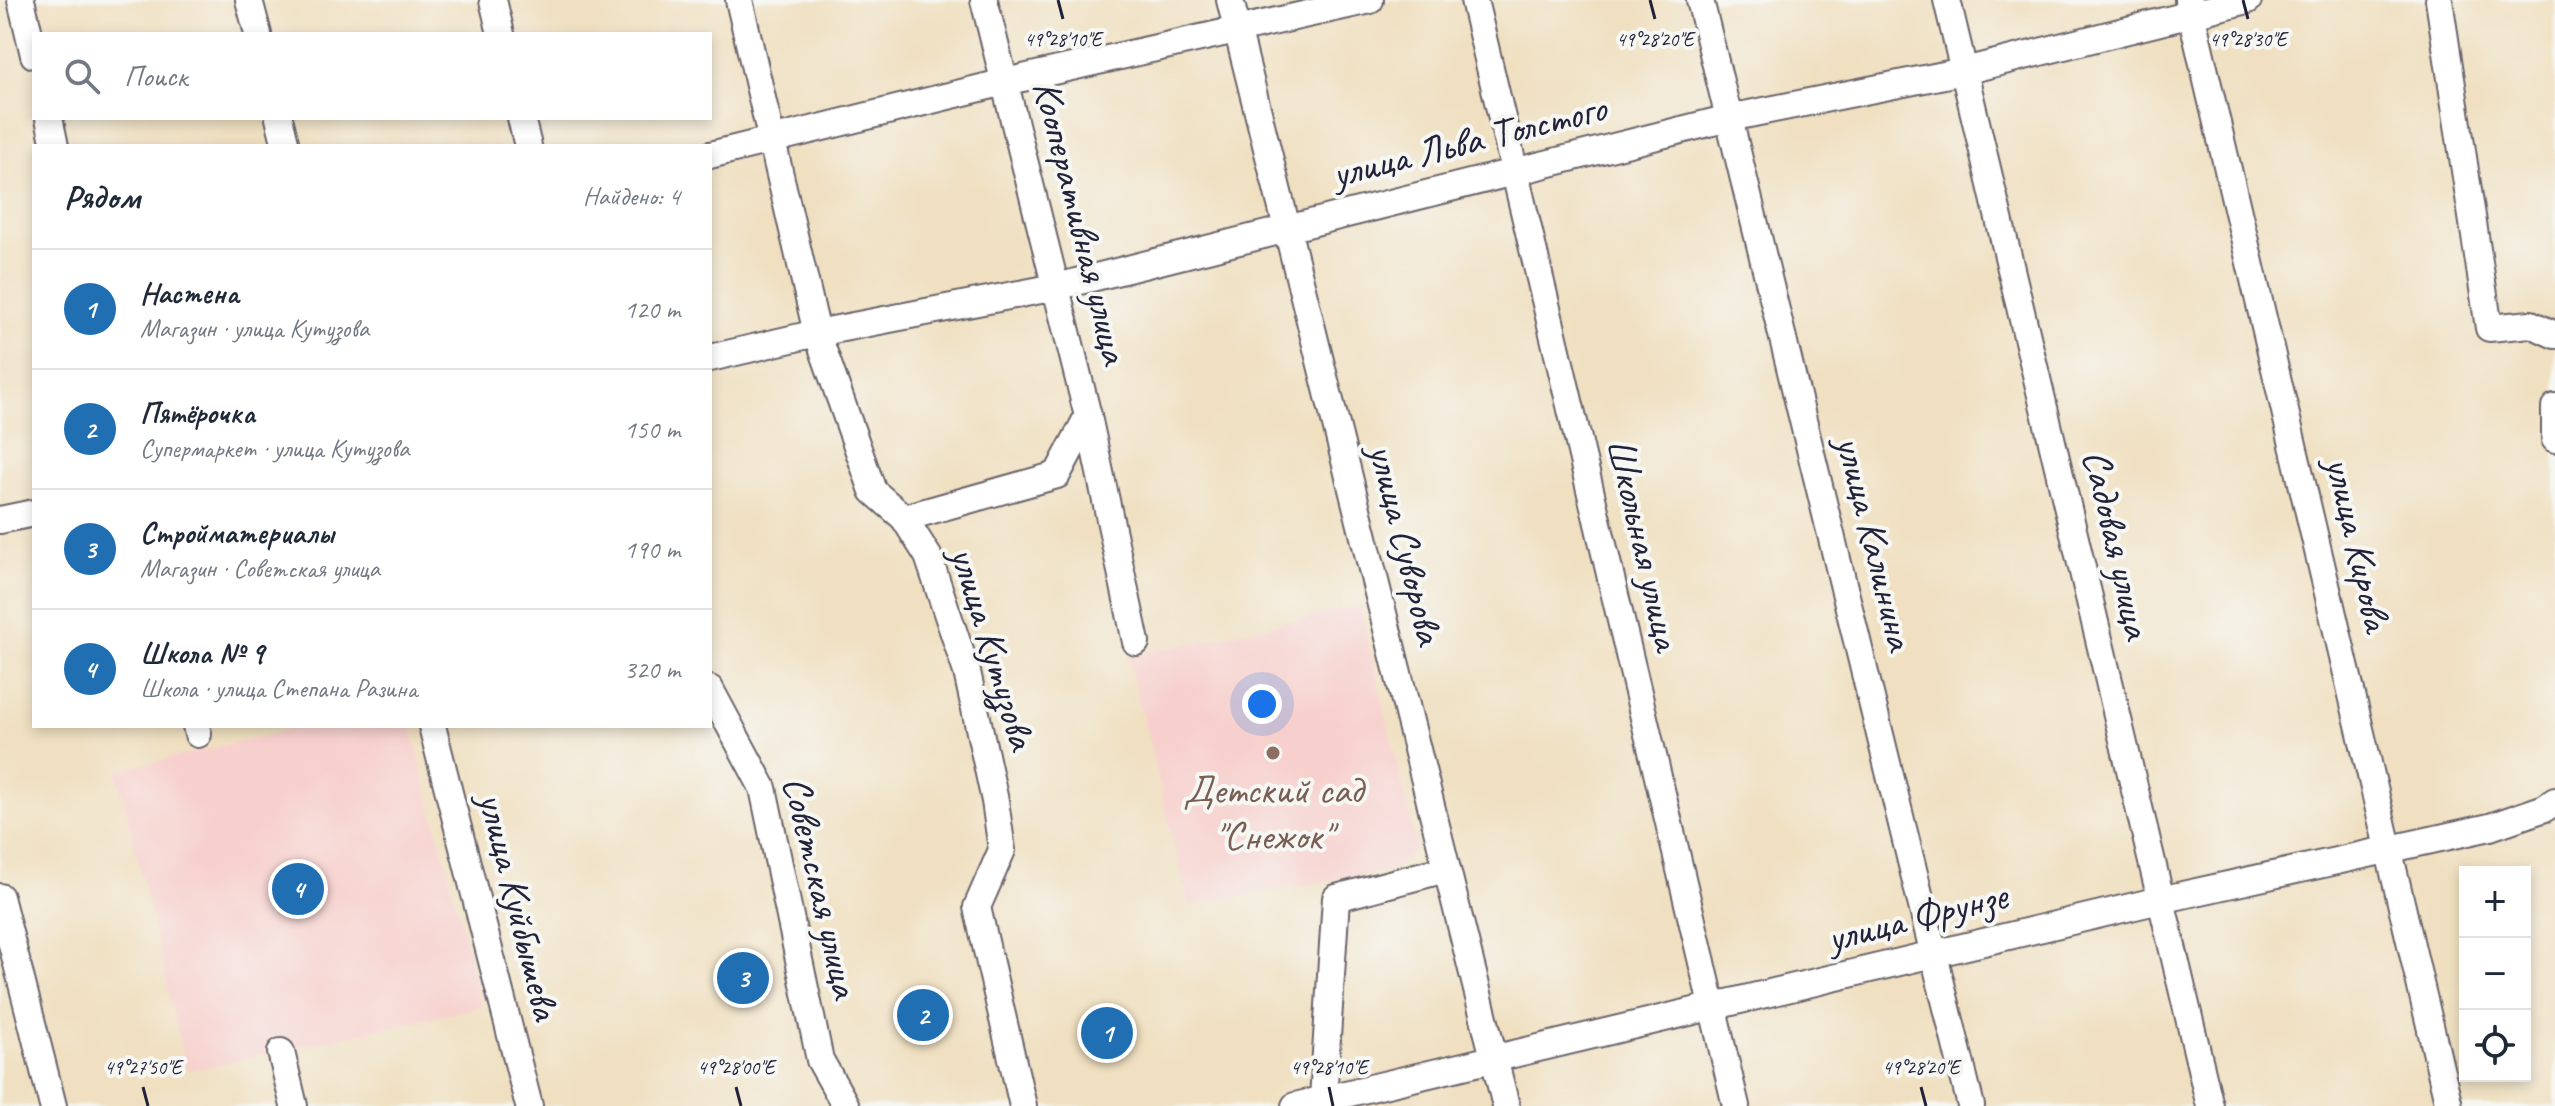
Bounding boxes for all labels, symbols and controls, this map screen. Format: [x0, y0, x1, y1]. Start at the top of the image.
text: 49°28'10"E [1024, 27, 1104, 52]
text: 49°28'20"E [1616, 27, 1696, 52]
text: 49°28'30"E [2209, 27, 2289, 52]
search box [32, 32, 712, 120]
icon: search [60, 54, 104, 98]
text: Поиск [124, 57, 187, 95]
street label: Кооперативная улица [1022, 75, 1141, 371]
street label: улица Льва Толстого [1325, 82, 1613, 200]
text: Рядом [64, 175, 140, 218]
text: Найдено: 4 [583, 180, 680, 213]
text: Настена [140, 274, 239, 312]
text: 1 [84, 293, 96, 326]
text: 120 m [624, 293, 680, 326]
text: Магазин · улица Кутузова [140, 312, 369, 345]
text: Пятёрочка [140, 394, 255, 432]
text: 2 [84, 413, 96, 446]
text: 150 m [624, 413, 680, 446]
street label: улица Калинина [1824, 429, 1926, 657]
text: Супермаркет · улица Кутузова [140, 432, 409, 465]
street label: Школьная улица [1595, 433, 1693, 658]
street label: улица Суворова [1357, 437, 1456, 651]
street label: Садовая улица [2071, 445, 2164, 646]
street label: улица Кирова [2313, 450, 2403, 639]
text: Стройматериалы [140, 514, 334, 552]
text: 3 [84, 533, 96, 566]
text: 190 m [624, 533, 680, 566]
street label: улица Кутузова [938, 539, 1048, 758]
text: Магазин · Советская улица [140, 552, 380, 585]
text: Школа № 9 [140, 634, 264, 672]
text: 4 [84, 653, 96, 686]
text: 320 m [624, 653, 680, 686]
text: Школа · улица Степана Разина [140, 672, 417, 705]
your location [1242, 684, 1282, 724]
marker: Детский сад "Снежок" [1264, 744, 1282, 762]
place label: Детский сад "Снежок" [1183, 765, 1366, 861]
street label: Советская улица [771, 771, 871, 1005]
street label: улица Куйбышева [466, 786, 572, 1027]
pin: 4 [272, 859, 324, 919]
map controls [2459, 866, 2531, 1082]
button: + [2459, 866, 2531, 938]
street label: улица Фрунзе [1820, 870, 2015, 964]
button: − [2459, 938, 2531, 1010]
pin: 3 [717, 948, 769, 1008]
pin: 2 [897, 985, 949, 1045]
pin: 1 [1081, 1003, 1133, 1063]
button: locate [2459, 1010, 2531, 1082]
text: 49°27'50"E [104, 1055, 184, 1080]
text: 49°28'00"E [697, 1055, 777, 1080]
text: 49°28'10"E [1290, 1055, 1370, 1080]
text: 49°28'20"E [1882, 1055, 1962, 1080]

